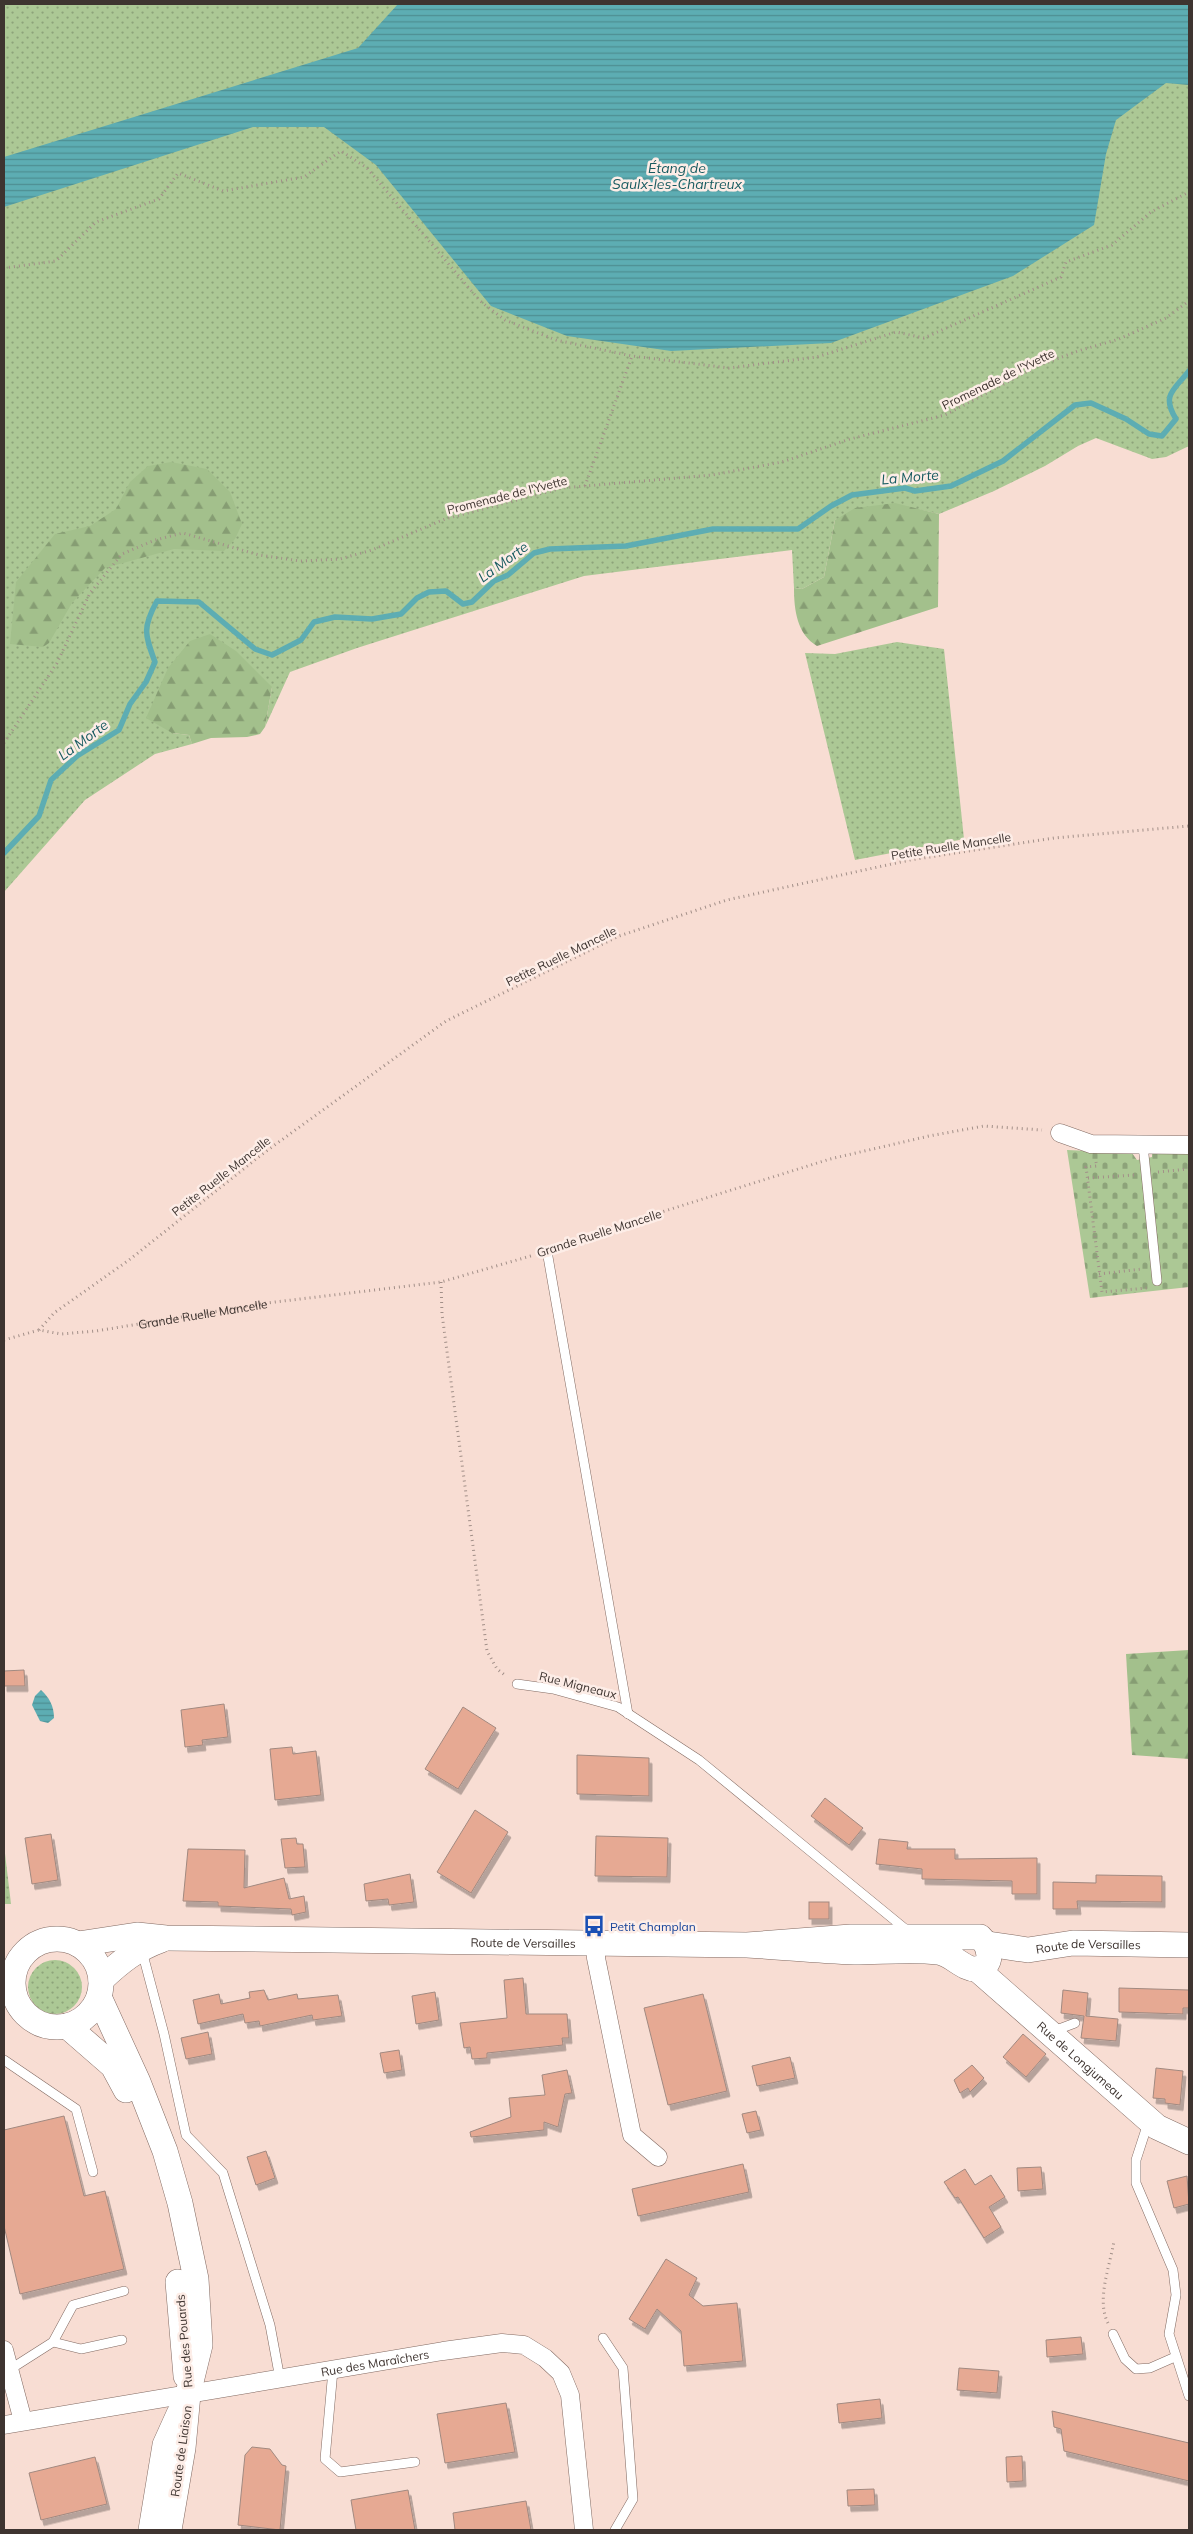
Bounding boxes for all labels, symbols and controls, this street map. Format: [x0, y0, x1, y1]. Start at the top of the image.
water label: Étang de Saulx-les-Chartreux [612, 159, 743, 193]
street label: Promenade de l'Yvette [939, 345, 1057, 413]
water label: La Morte [881, 465, 940, 488]
street label: Promenade de l'Yvette [445, 473, 569, 517]
water label: La Morte [474, 538, 532, 586]
water label: La Morte [54, 716, 112, 764]
street label: Petite Ruelle Mancelle [890, 829, 1012, 863]
street label: Petite Ruelle Mancelle [503, 923, 619, 989]
street label: Petite Ruelle Mancelle [169, 1133, 273, 1219]
street label: Grande Ruelle Mancelle [535, 1206, 663, 1260]
street label: Grande Ruelle Mancelle [137, 1296, 268, 1331]
street label: Rue Migneaux [538, 1668, 619, 1702]
bus stop icon: Petit Champlan [581, 1913, 607, 1939]
place label: Petit Champlan [610, 1919, 696, 1934]
street label: Route de Versailles [470, 1934, 576, 1950]
street label: Route de Versailles [1035, 1935, 1141, 1956]
street label: Rue de Longjumeau [1034, 2018, 1127, 2102]
street label: Rue des Pouards [172, 2294, 196, 2388]
street label: Rue des Maraîchers [320, 2346, 430, 2379]
street label: Route de Liaison [167, 2404, 195, 2498]

